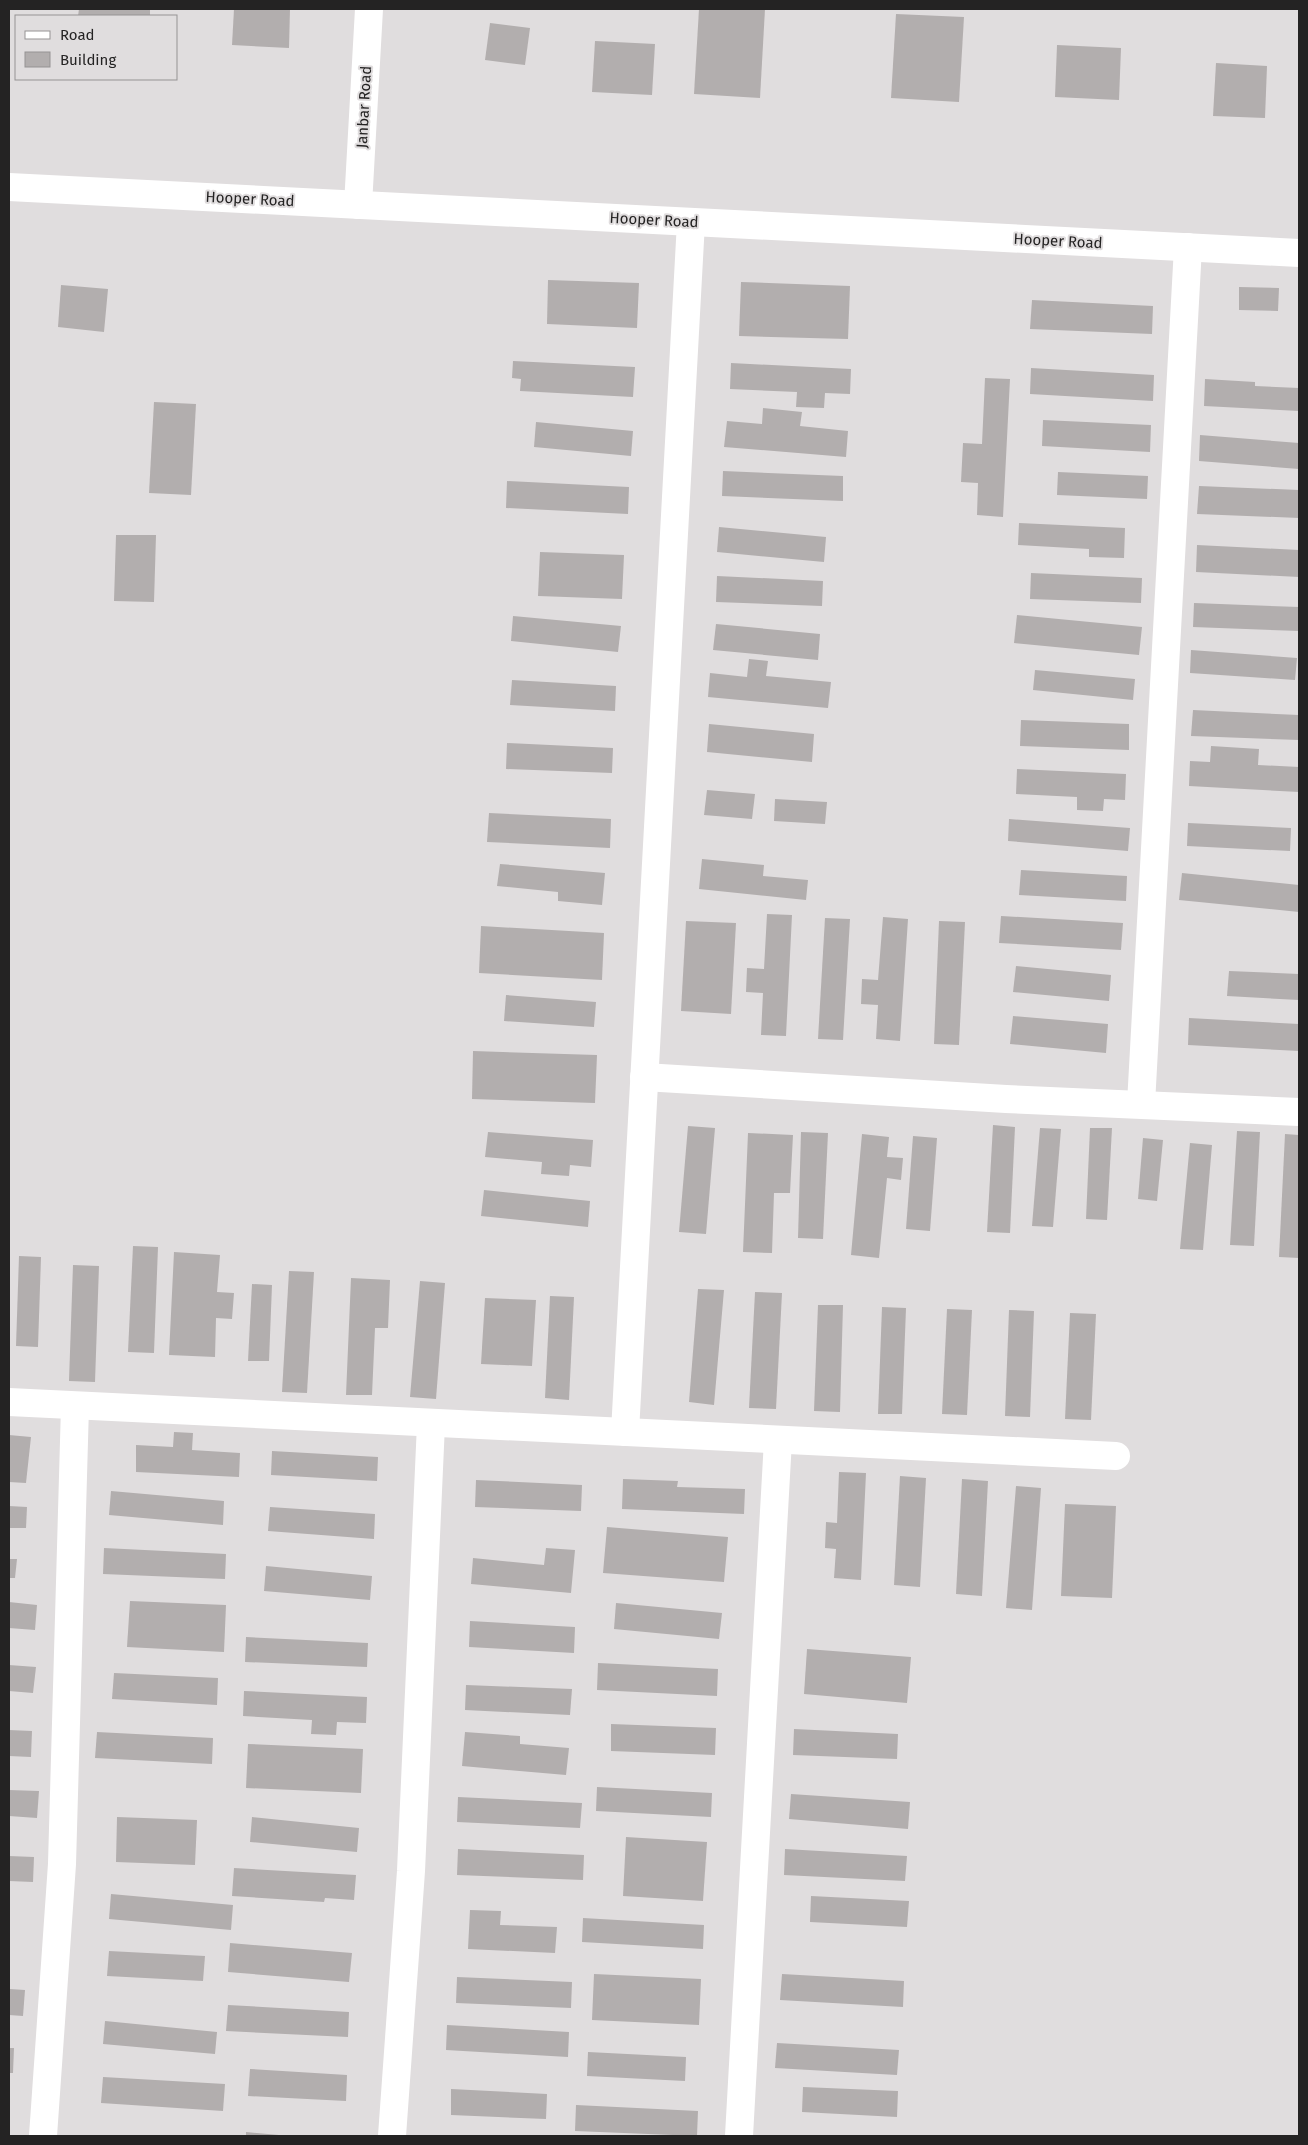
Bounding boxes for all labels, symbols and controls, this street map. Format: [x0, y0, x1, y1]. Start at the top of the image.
legend [15, 15, 178, 80]
text: Road [60, 26, 95, 44]
text: Building [60, 51, 116, 69]
street label: Janbar Road [353, 65, 375, 149]
street label: Hooper Road [205, 188, 295, 210]
street label: Hooper Road [609, 209, 699, 231]
street label: Hooper Road [1013, 230, 1103, 252]

